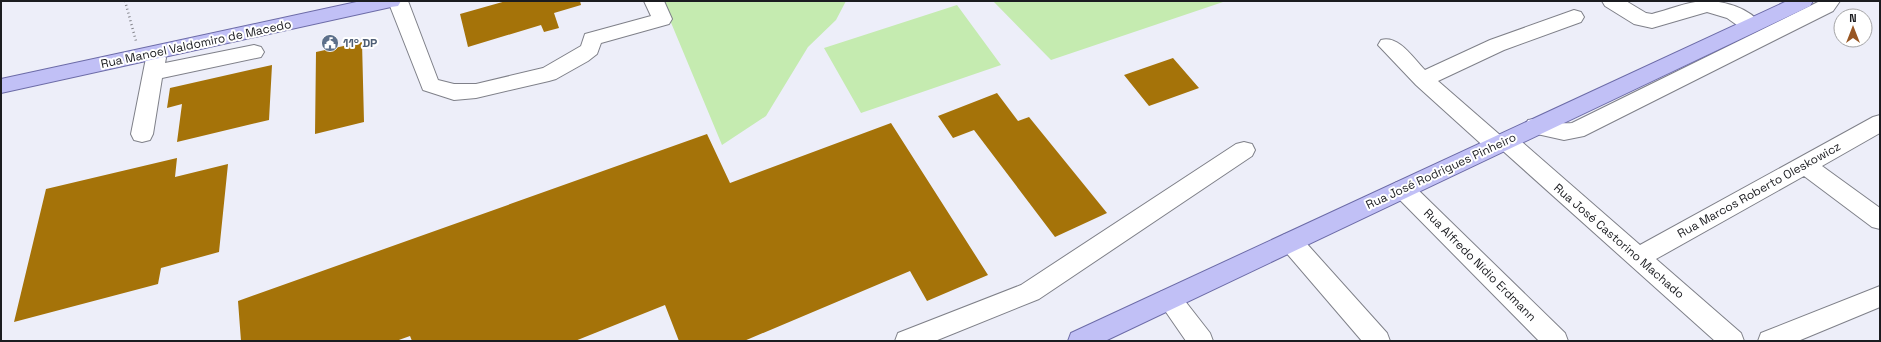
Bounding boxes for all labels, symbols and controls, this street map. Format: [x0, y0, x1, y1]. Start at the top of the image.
north arrow [1833, 8, 1873, 48]
text: N [1849, 11, 1857, 25]
street label: Rua Manoel Valdomiro de Macedo [99, 16, 293, 72]
public building icon: 11º DP [320, 33, 340, 53]
place label: 11º DP [343, 35, 377, 51]
street label: Rua José Rodrigues Pinheiro [1363, 129, 1519, 213]
street label: Rua Marcos Roberto Oleskowicz [1675, 138, 1843, 242]
street label: Rua José Castorino Machado [1550, 180, 1688, 302]
street label: Rua Alfredo Nídio Erdmann [1420, 205, 1540, 325]

